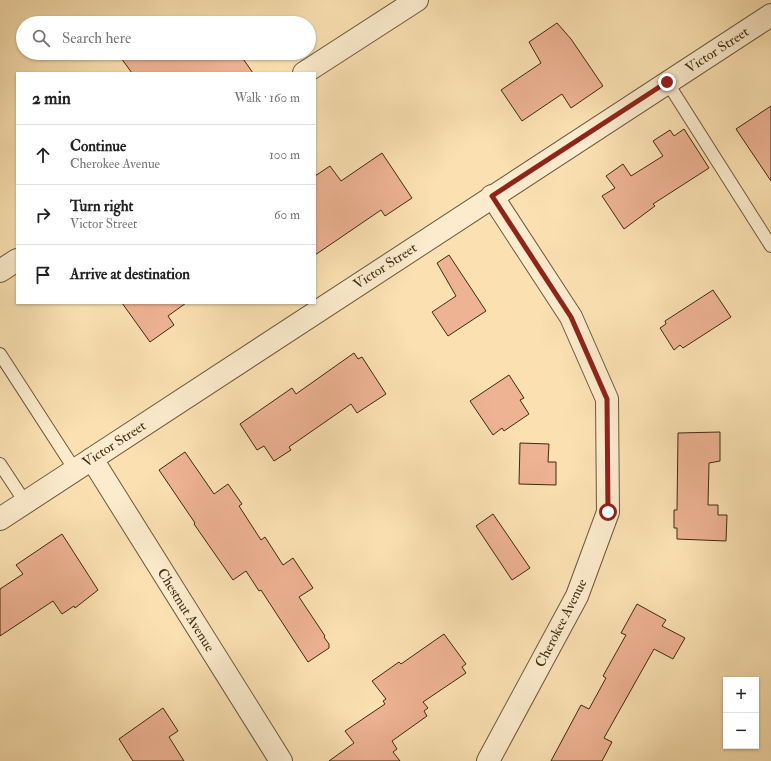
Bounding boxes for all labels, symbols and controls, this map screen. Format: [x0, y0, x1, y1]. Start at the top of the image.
search box [16, 16, 316, 60]
street label: Victor Street [682, 23, 752, 77]
icon: search [30, 27, 52, 49]
text: Search here [62, 29, 131, 48]
route end [658, 73, 676, 91]
text: 2 min [32, 88, 71, 109]
text: Walk · 160 m [234, 90, 300, 106]
text: Continue [70, 137, 126, 156]
icon: ahead [32, 144, 54, 166]
text: 100 m [269, 147, 300, 163]
text: Cherokee Avenue [70, 156, 160, 172]
text: Turn right [70, 197, 133, 216]
icon: right [32, 204, 54, 226]
text: 60 m [274, 207, 300, 223]
text: Victor Street [70, 216, 137, 232]
street label: Victor Street [350, 239, 420, 293]
icon: arrive [32, 264, 54, 286]
text: Arrive at destination [70, 265, 190, 284]
street label: Victor Street [79, 417, 149, 471]
route start [599, 503, 617, 521]
street label: Chestnut Avenue [154, 565, 218, 655]
street label: Cherokee Avenue [531, 576, 591, 670]
map controls [723, 677, 759, 749]
button: + [723, 677, 759, 713]
button: − [723, 713, 759, 749]

